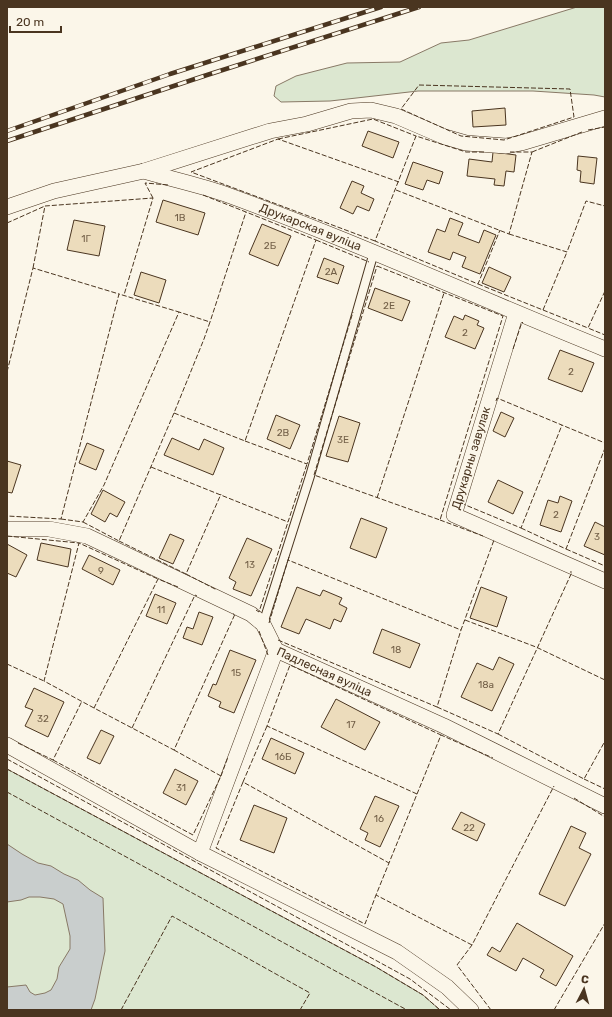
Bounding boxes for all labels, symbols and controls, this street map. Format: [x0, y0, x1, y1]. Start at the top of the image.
scale bar [10, 8, 61, 34]
text: 20 m [16, 15, 44, 29]
street label: Друкарская вуліца [258, 201, 364, 254]
house number: 1В [175, 212, 186, 224]
house number: 1Г [81, 233, 92, 245]
house number: 2Б [264, 240, 277, 252]
house number: 2А [325, 266, 338, 278]
house number: 2Е [383, 300, 395, 312]
house number: 2 [462, 327, 468, 339]
house number: 2 [568, 366, 574, 378]
street label: Друкарны завулак [449, 404, 493, 511]
house number: 2В [277, 427, 290, 439]
house number: 3Е [337, 434, 349, 446]
house number: 2 [553, 509, 559, 521]
house number: 3 [594, 531, 600, 543]
house number: 13 [245, 559, 255, 571]
house number: 9 [98, 565, 104, 577]
house number: 11 [157, 604, 165, 616]
street label: Падлесная вуліца [275, 644, 374, 699]
house number: 18 [391, 644, 401, 656]
house number: 15 [231, 667, 241, 679]
house number: 18а [478, 679, 494, 691]
house number: 32 [37, 713, 49, 725]
house number: 17 [346, 719, 356, 731]
house number: 16Б [275, 751, 292, 763]
house number: 31 [176, 782, 186, 794]
house number: 16 [374, 813, 384, 825]
house number: 22 [463, 822, 475, 834]
north arrow [564, 969, 604, 1009]
text: С [580, 973, 590, 986]

